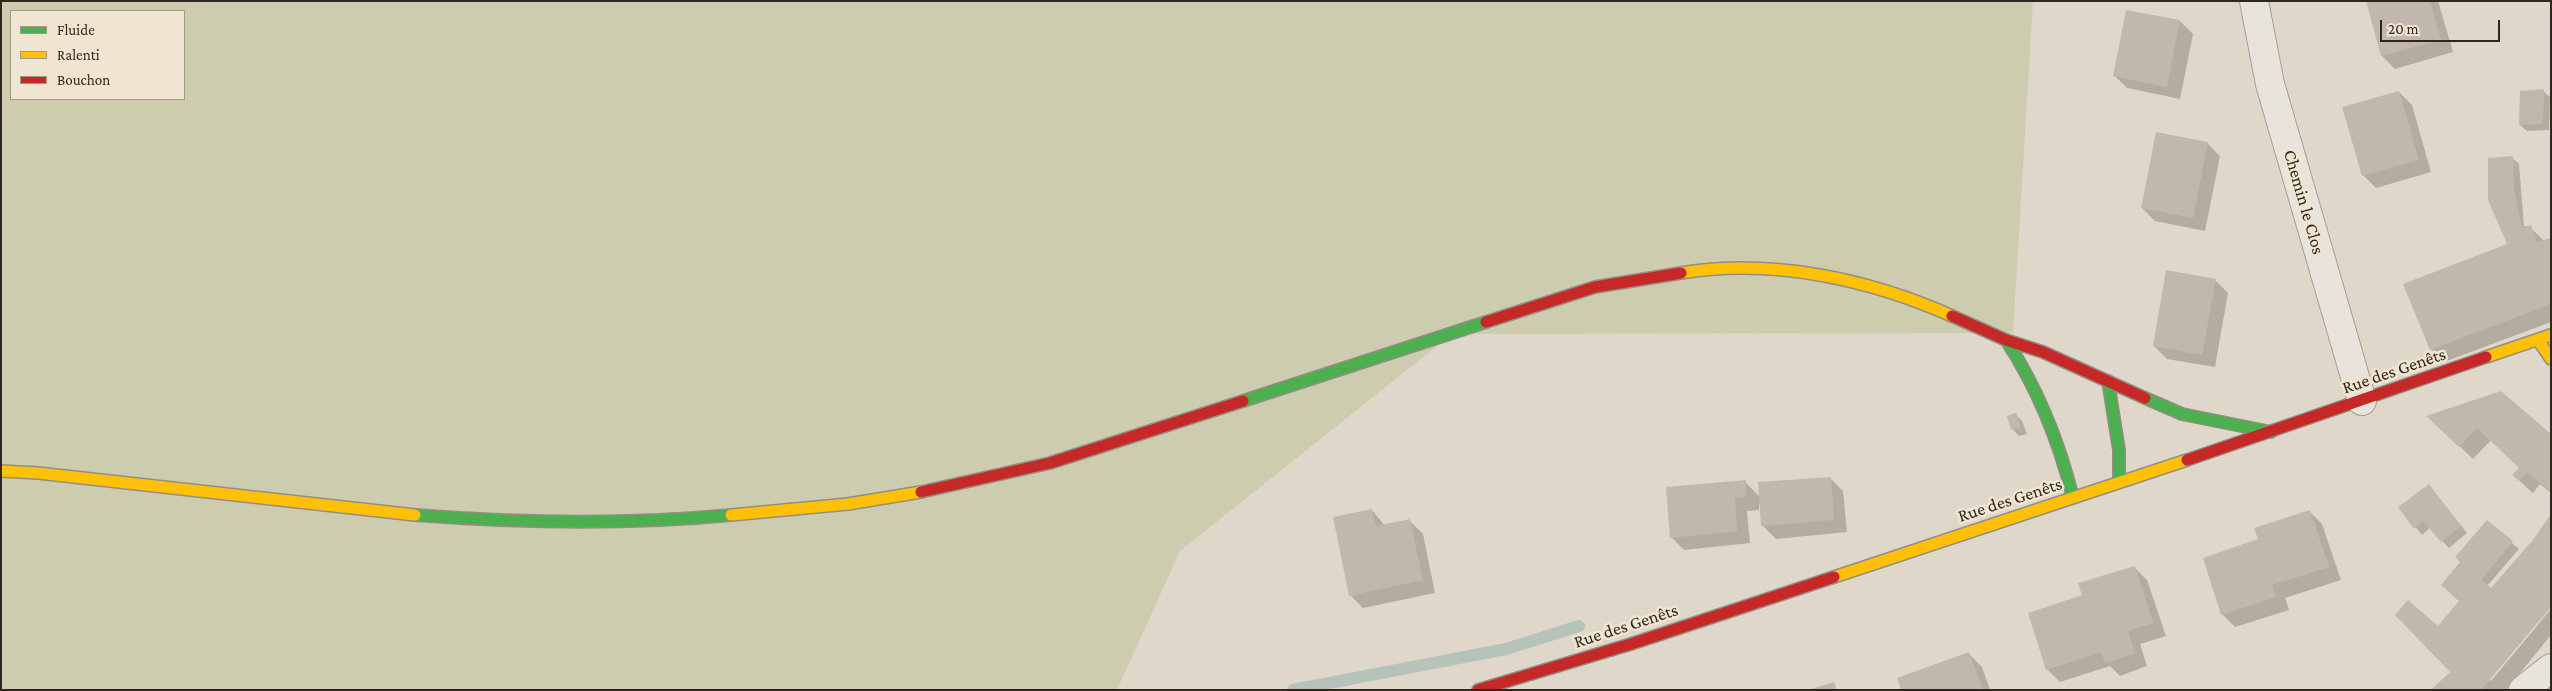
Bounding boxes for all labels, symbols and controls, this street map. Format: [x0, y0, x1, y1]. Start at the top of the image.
legend [10, 10, 185, 100]
scale bar [2382, 10, 2502, 42]
text: 20 m [2388, 21, 2419, 37]
text: Fluide [57, 22, 95, 38]
text: Ralenti [57, 47, 100, 63]
text: Bouchon [57, 72, 110, 88]
street label: Chemin le Clos [2279, 147, 2329, 257]
street label: Rue des Genêts [2339, 343, 2449, 399]
street label: Rue des Genêts [1955, 473, 2065, 527]
street label: Rue des Genêts [1571, 599, 1681, 653]

